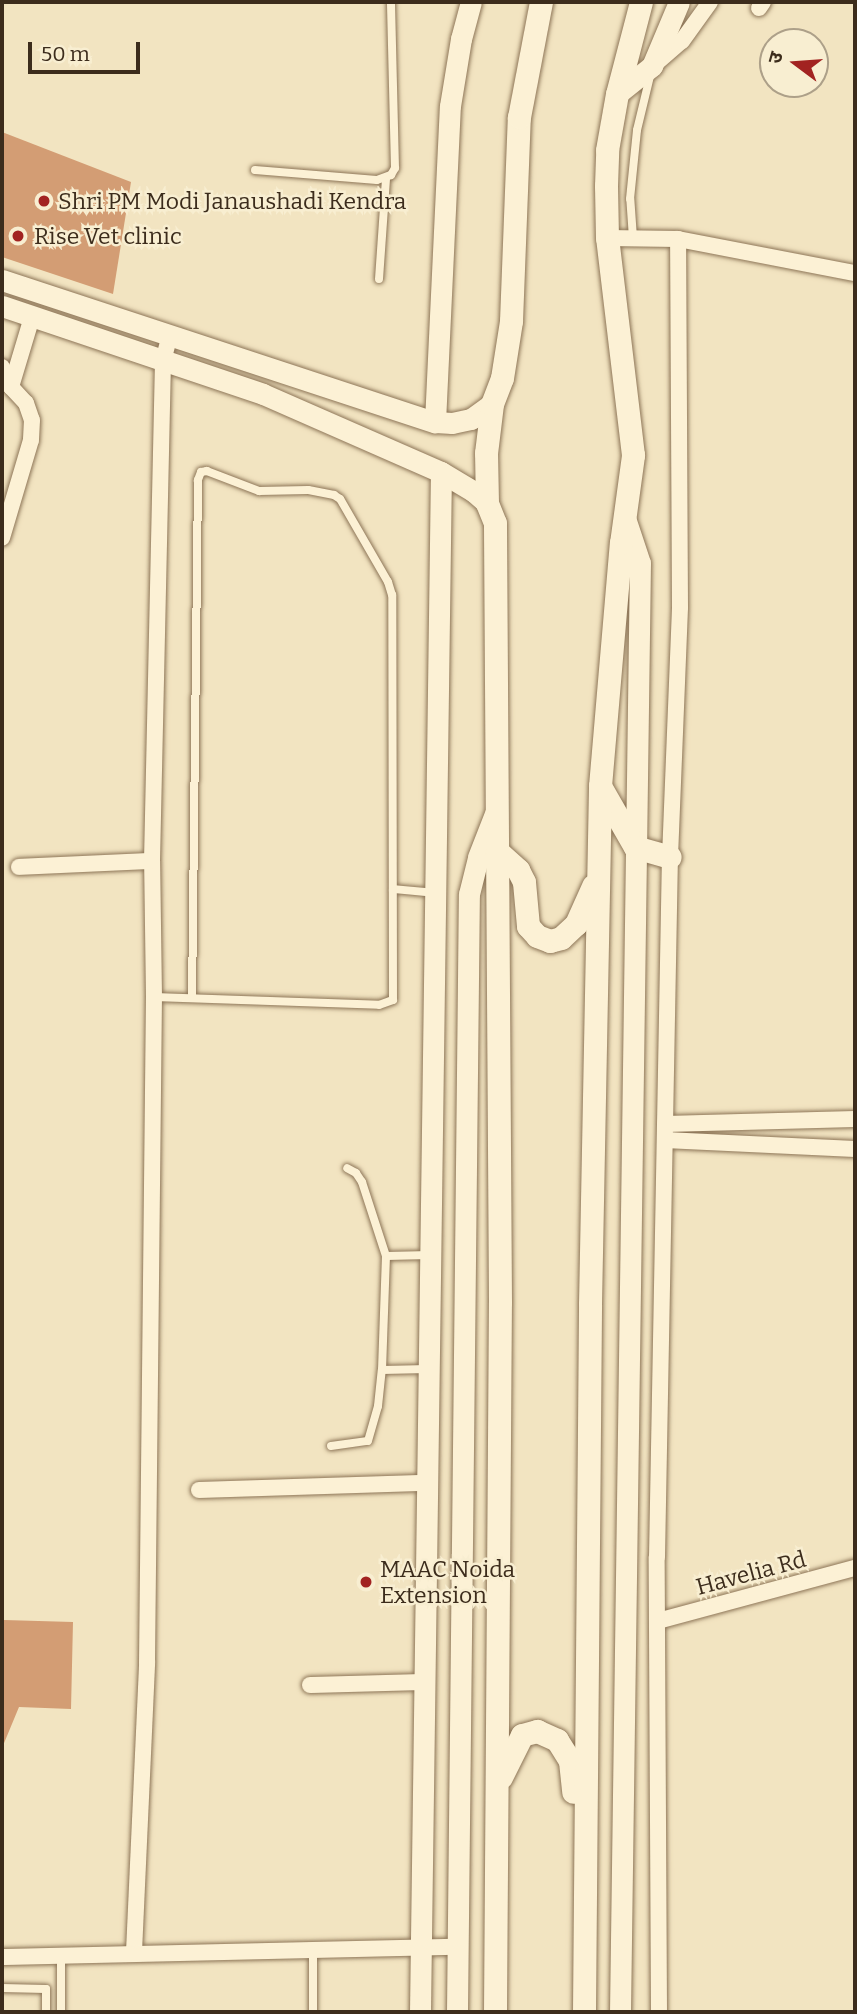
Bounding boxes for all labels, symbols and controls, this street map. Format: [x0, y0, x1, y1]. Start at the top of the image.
scale bar [32, 28, 144, 72]
north arrow [759, 28, 829, 98]
text: 50 m [41, 41, 90, 67]
text: उ [763, 49, 788, 66]
place label: Shri PM Modi Janaushadi Kendra [58, 187, 406, 215]
marker: Shri PM Modi Janaushadi Kendra [36, 193, 52, 209]
place label: Rise Vet clinic [34, 222, 182, 250]
marker: Rise Vet clinic [8, 226, 28, 246]
street label: Havelia Rd [693, 1545, 809, 1601]
place label: MAAC Noida Extension [380, 1555, 515, 1609]
marker: MAAC Noida Extension [358, 1574, 374, 1590]

